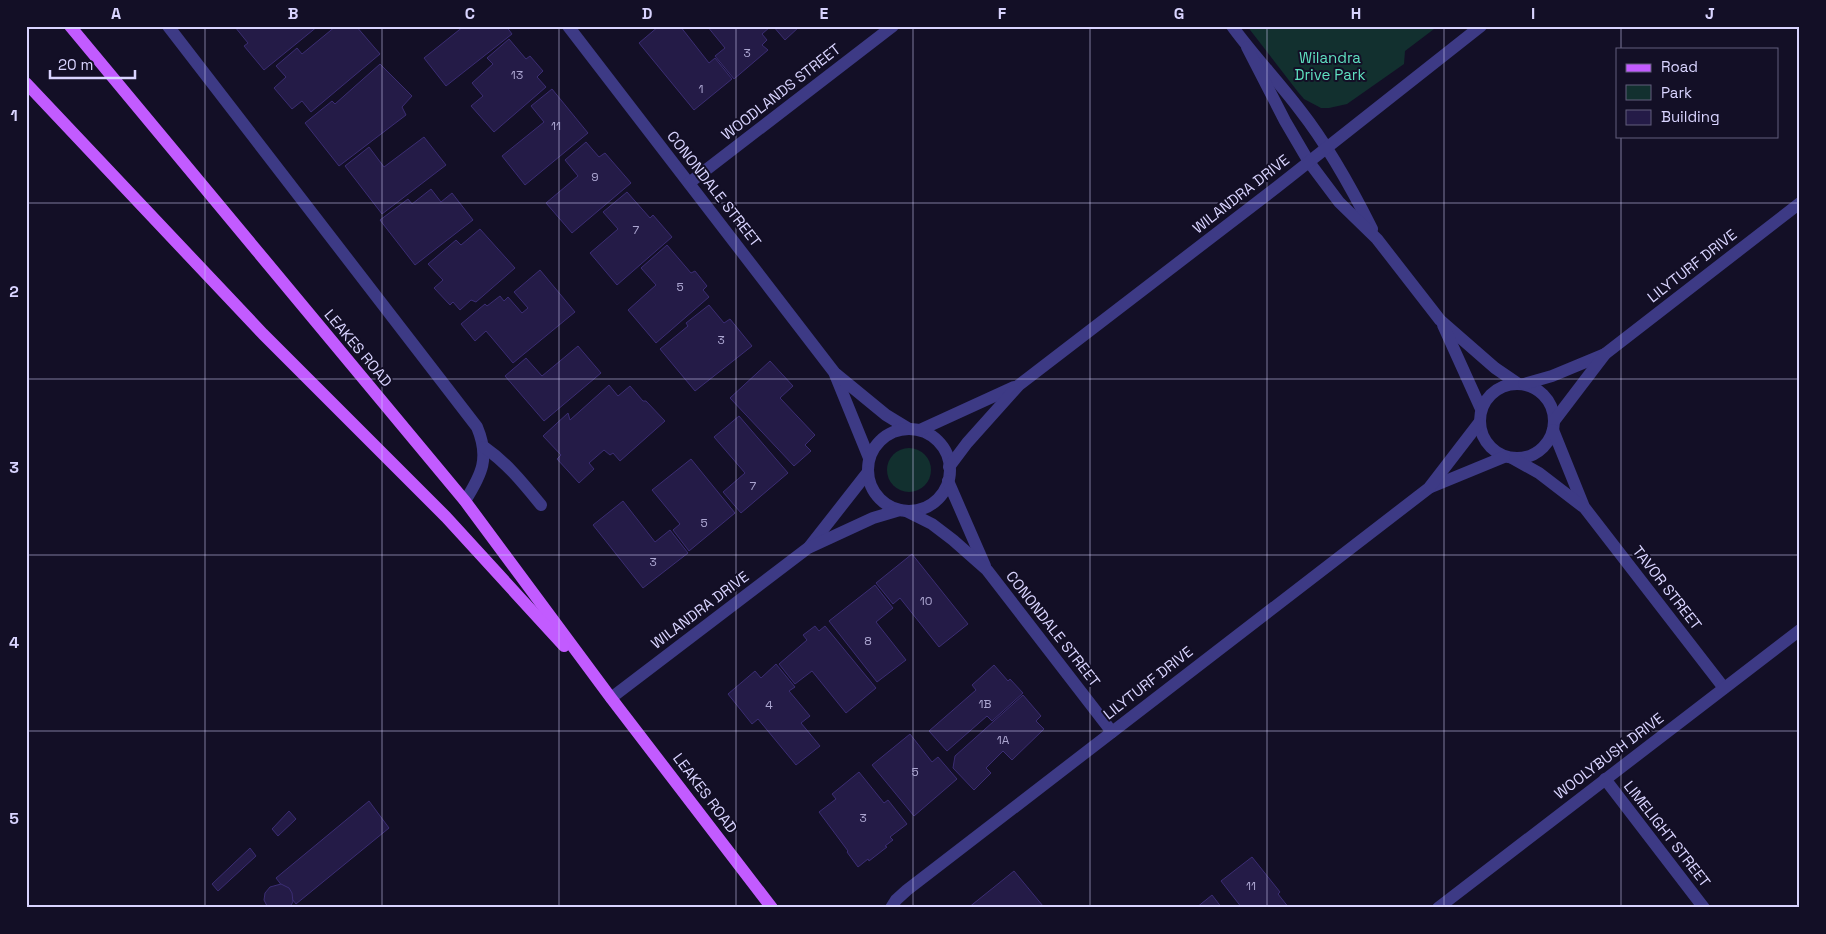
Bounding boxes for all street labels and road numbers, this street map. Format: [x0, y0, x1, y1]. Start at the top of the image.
street label: WOODLANDS STREET [717, 39, 844, 144]
street label: CONONDALE STREET [663, 127, 766, 251]
street label: WILANDRA DRIVE [1188, 150, 1293, 237]
street label: LILYTURF DRIVE [1643, 225, 1740, 306]
street label: LEAKES ROAD [320, 305, 396, 390]
street label: TAVOR STREET [1629, 542, 1706, 634]
street label: WILANDRA DRIVE [647, 567, 752, 653]
street label: CONONDALE STREET [1002, 567, 1105, 691]
street label: LILYTURF DRIVE [1099, 642, 1196, 723]
street label: WOOLYBUSH DRIVE [1550, 708, 1667, 803]
street label: LEAKES ROAD [669, 749, 742, 837]
street label: LIMELIGHT STREET [1620, 777, 1715, 891]

